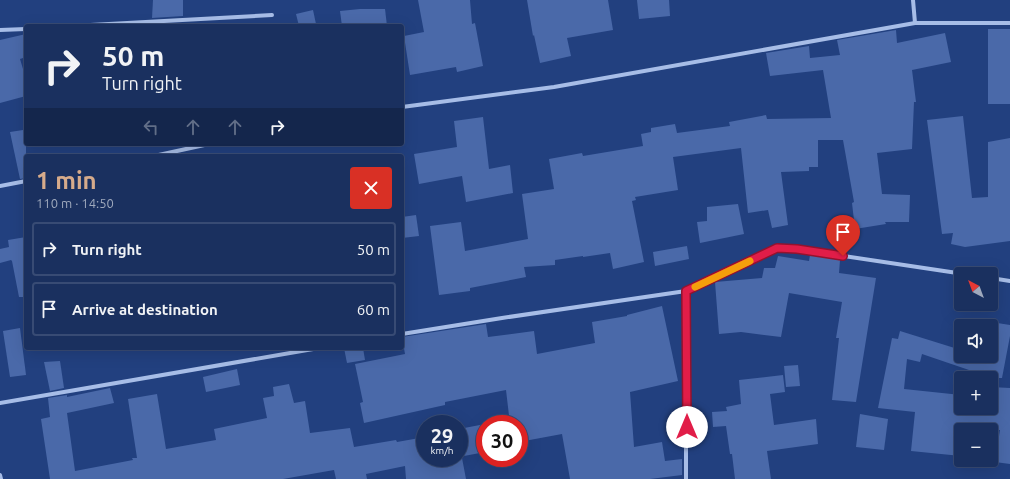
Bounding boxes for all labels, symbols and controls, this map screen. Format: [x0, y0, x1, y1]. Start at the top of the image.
icon: right [36, 40, 88, 92]
text: 50 m [102, 40, 164, 71]
text: Turn right [102, 73, 182, 93]
icon: left [140, 116, 162, 138]
icon: ahead [182, 116, 204, 138]
icon: ahead [224, 116, 246, 138]
icon: right [266, 116, 288, 138]
text: 1 min [36, 167, 97, 194]
button: close [350, 167, 392, 209]
text: 110 m · 14:50 [36, 196, 114, 210]
pin [826, 215, 860, 256]
icon: arrive [832, 221, 854, 243]
icon: right [38, 238, 60, 260]
text: Turn right [72, 241, 142, 258]
text: 50 m [357, 241, 390, 258]
north arrow [954, 267, 998, 311]
map controls [954, 267, 998, 467]
icon: arrive [38, 298, 60, 320]
text: Arrive at destination [72, 301, 218, 318]
text: 60 m [357, 301, 390, 318]
button: sound [954, 319, 998, 363]
button: + [954, 371, 998, 415]
position arrow [666, 406, 708, 448]
speed limit sign: 30 [476, 415, 528, 467]
button: − [954, 423, 998, 467]
text: 29 [431, 424, 453, 447]
text: km/h [430, 445, 454, 456]

